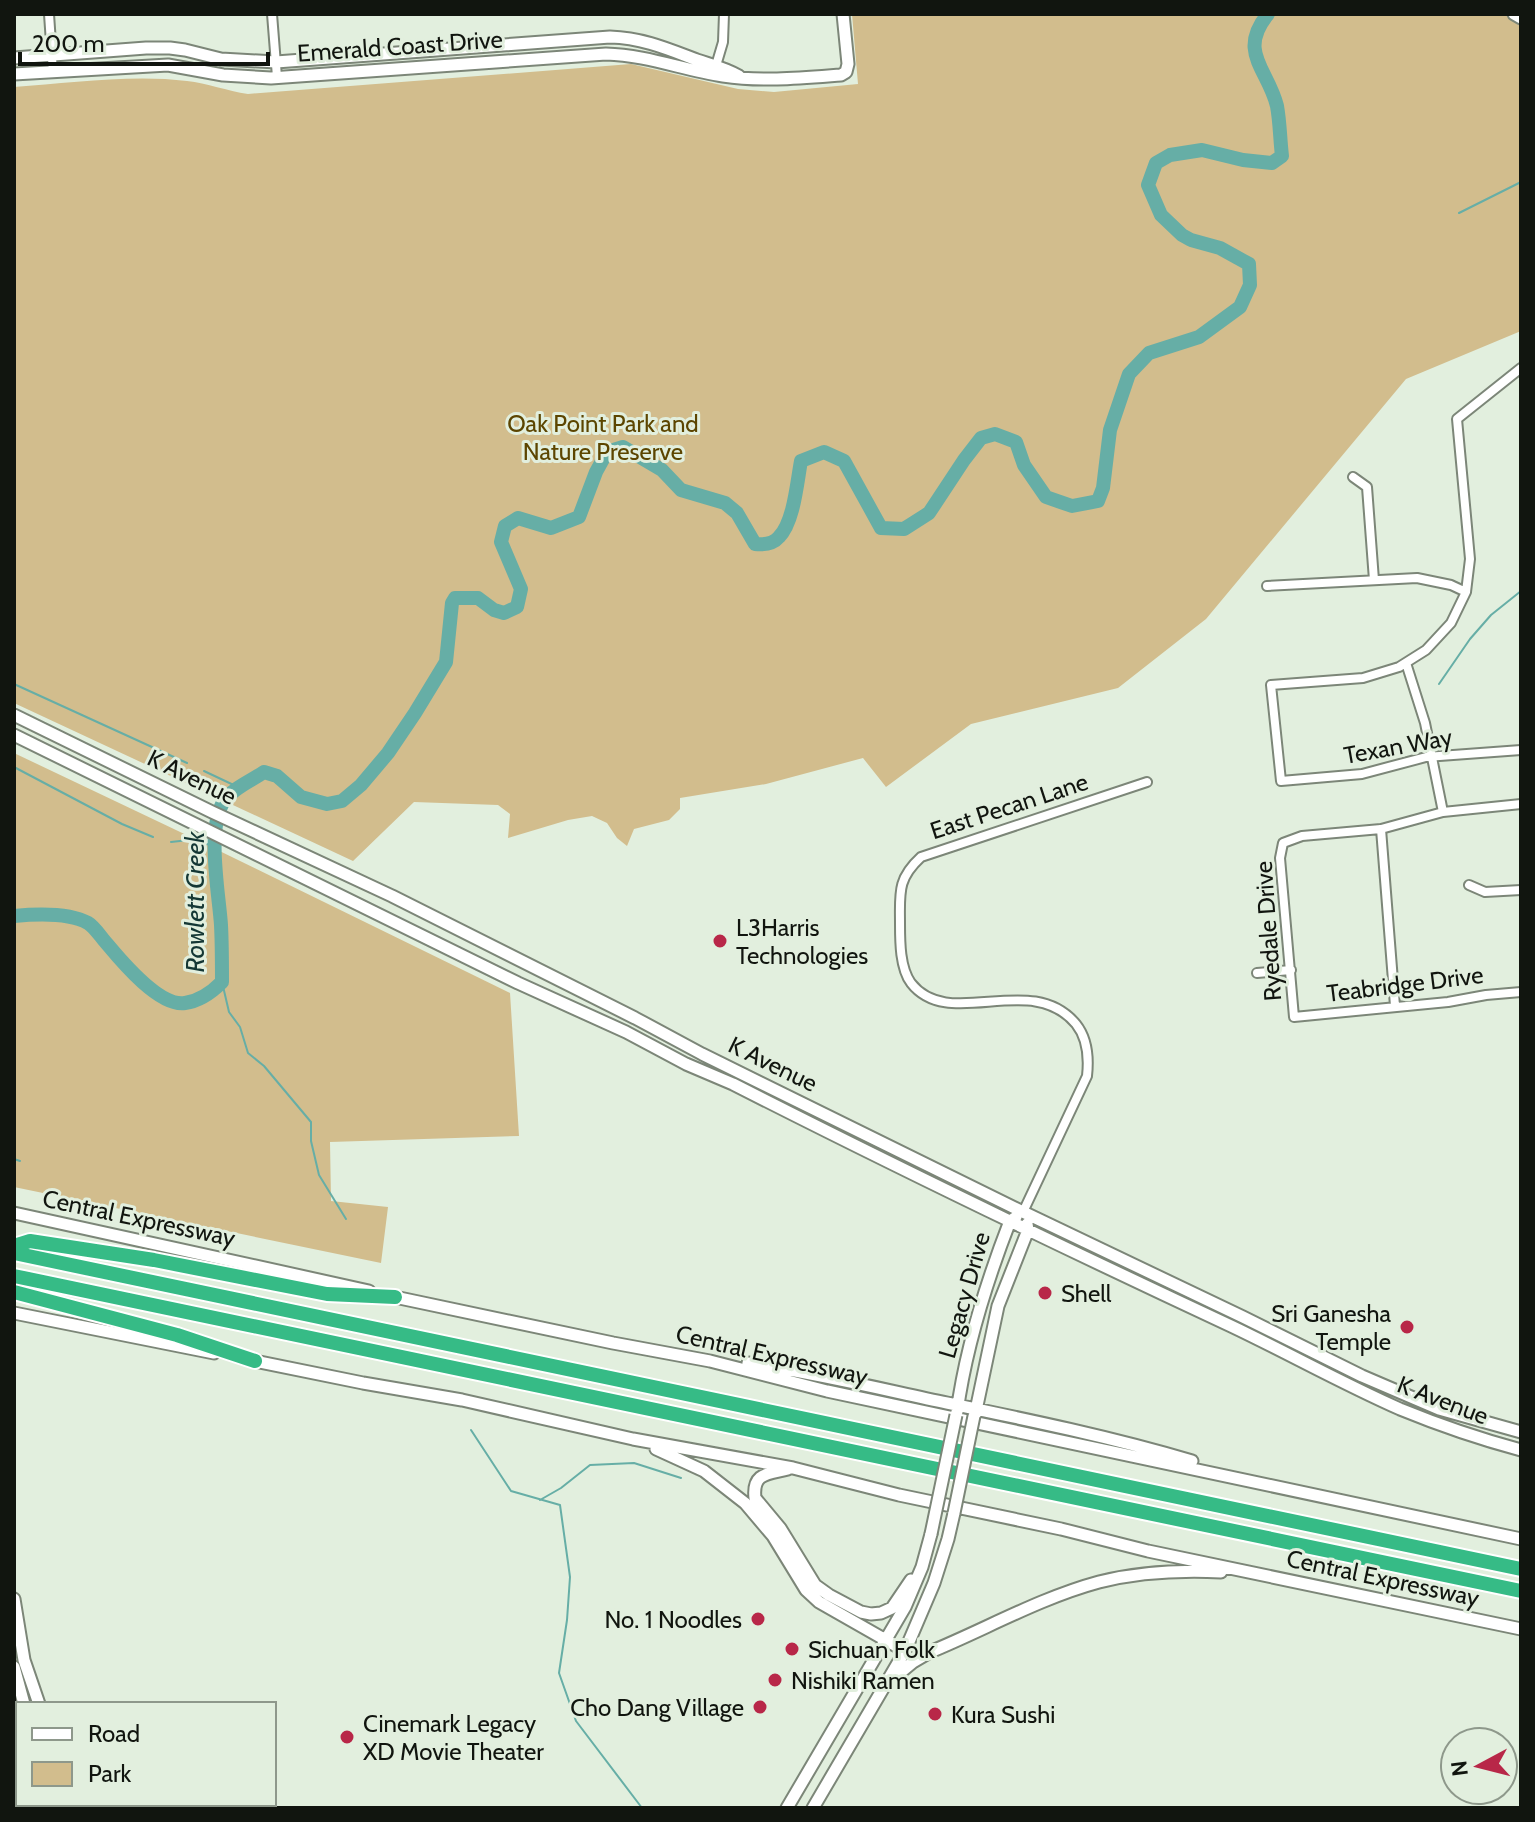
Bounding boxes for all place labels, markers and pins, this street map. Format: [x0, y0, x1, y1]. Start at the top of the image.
place label: L3Harris Technologies [736, 913, 868, 970]
marker: L3Harris Technologies [711, 932, 729, 950]
place label: Shell [1061, 1279, 1112, 1308]
marker: Shell [1036, 1284, 1054, 1302]
place label: Sri Ganesha Temple [1271, 1299, 1391, 1356]
marker: Sri Ganesha Temple [1398, 1318, 1416, 1336]
place label: No. 1 Noodles [605, 1605, 742, 1634]
marker: No. 1 Noodles [749, 1610, 767, 1628]
place label: Sichuan Folk [808, 1635, 935, 1664]
marker: Sichuan Folk [783, 1640, 801, 1658]
place label: Nishiki Ramen [791, 1666, 935, 1695]
marker: Nishiki Ramen [766, 1671, 784, 1689]
place label: Cho Dang Village [570, 1693, 744, 1722]
marker: Cho Dang Village [751, 1698, 769, 1716]
place label: Kura Sushi [951, 1700, 1055, 1729]
marker: Kura Sushi [926, 1705, 944, 1723]
place label: Cinemark Legacy XD Movie Theater [363, 1709, 544, 1766]
marker: Cinemark Legacy XD Movie Theater [338, 1728, 356, 1746]

